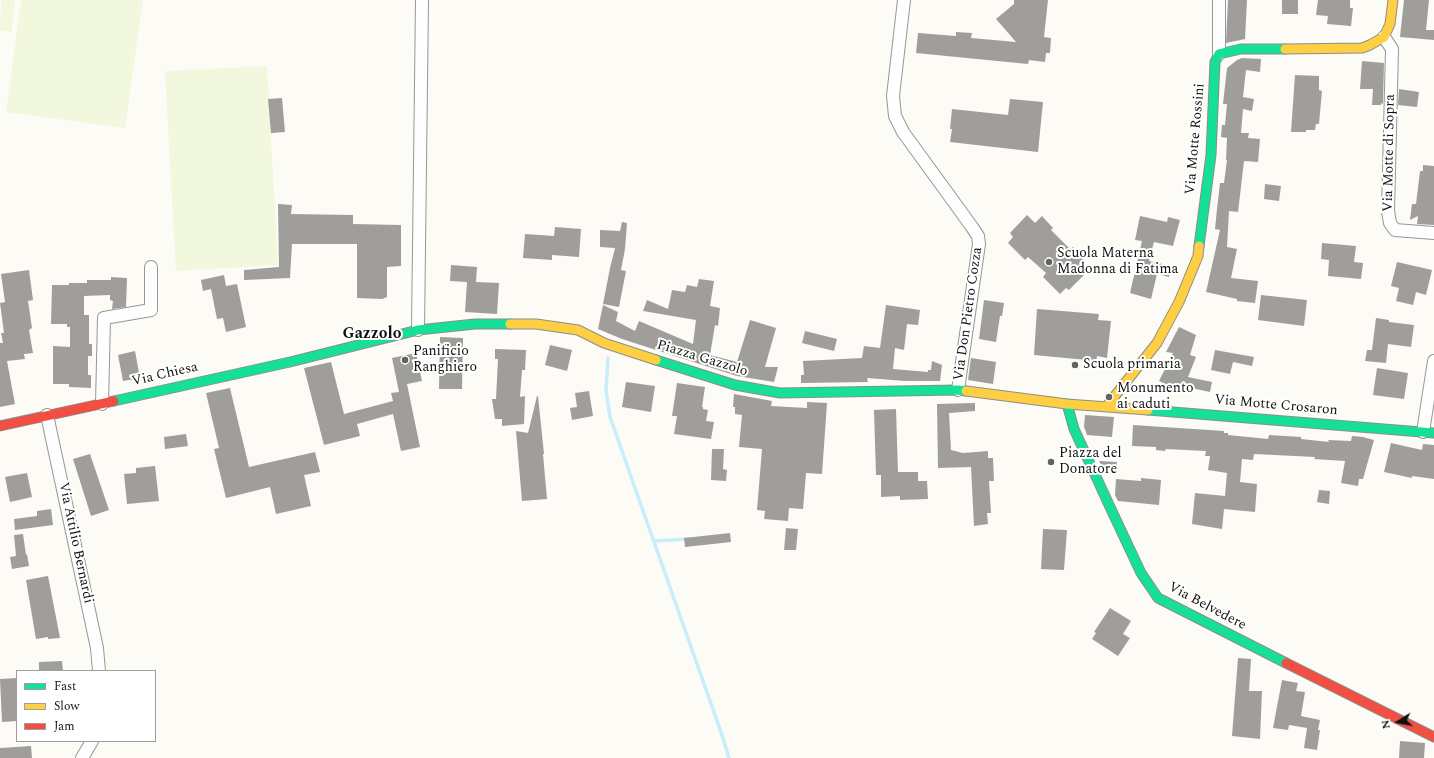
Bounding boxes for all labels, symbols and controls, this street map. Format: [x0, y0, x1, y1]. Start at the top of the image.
street label: Via Motte Rossini [1183, 83, 1209, 195]
street label: Via Motte di Sopra [1381, 94, 1399, 212]
street label: Via Don Pietro Cozza [951, 246, 987, 382]
place label: Scuola Materna Madonna di Fatima [1057, 246, 1178, 278]
marker: Scuola Materna Madonna di Fatima [1044, 257, 1054, 267]
district label: Gazzolo [342, 325, 402, 345]
street label: Piazza Gazzolo [655, 337, 749, 381]
place label: Panificio Ranghiero [413, 344, 477, 376]
marker: Panificio Ranghiero [400, 355, 410, 365]
place label: Scuola primaria [1083, 357, 1181, 373]
street label: Via Chiesa [130, 359, 200, 391]
marker: Scuola primaria [1070, 360, 1080, 370]
place label: Monumento ai caduti [1117, 381, 1193, 414]
marker: Monumento ai caduti [1104, 392, 1114, 402]
street label: Via Motte Crosaron [1214, 392, 1338, 420]
place label: Piazza del Donatore [1059, 446, 1122, 478]
marker: Piazza del Donatore [1046, 457, 1056, 467]
street label: Via Attilio Bernardi [54, 481, 96, 605]
street label: Via Belvedere [1165, 579, 1249, 635]
legend [16, 670, 156, 742]
text: Fast [54, 677, 76, 696]
text: Slow [54, 697, 79, 716]
north arrow [1378, 702, 1418, 742]
text: Jam [54, 717, 75, 736]
text: N [1377, 718, 1395, 730]

